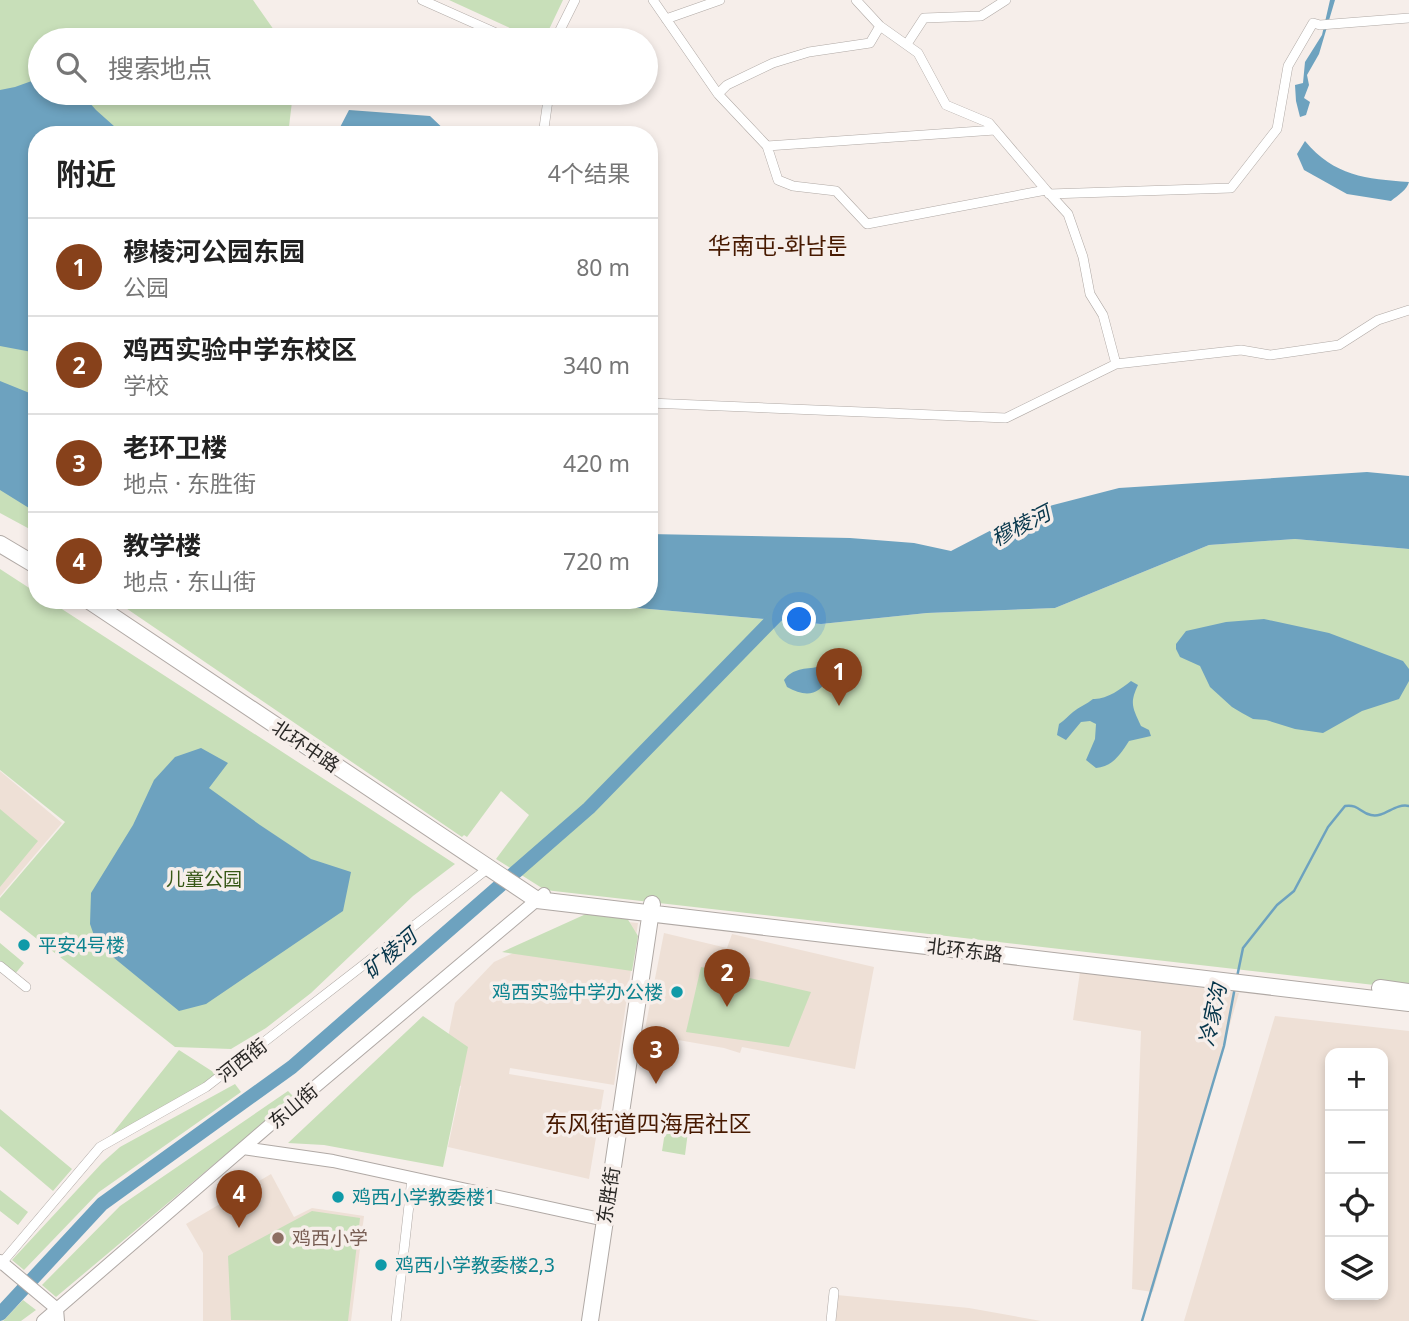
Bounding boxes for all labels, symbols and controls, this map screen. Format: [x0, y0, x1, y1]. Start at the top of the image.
search box [28, 28, 658, 105]
icon: search [52, 48, 90, 86]
text: 搜索地点 [108, 50, 212, 86]
text: 附近 [56, 153, 116, 194]
text: 4个结果 [548, 157, 630, 189]
district label: 华南屯-화남툰 [708, 229, 848, 261]
text: 穆棱河公园东园 [123, 233, 305, 269]
text: 1 [72, 251, 86, 283]
text: 80 m [576, 251, 630, 283]
text: 公园 [123, 271, 169, 303]
text: 鸡西实验中学东校区 [123, 331, 357, 367]
text: 2 [72, 349, 86, 381]
text: 340 m [563, 349, 630, 381]
text: 学校 [123, 369, 169, 401]
text: 老环卫楼 [123, 429, 227, 465]
text: 3 [72, 447, 86, 479]
text: 420 m [563, 447, 630, 479]
text: 地点 · 东胜街 [123, 467, 256, 499]
water label: 穆棱河 [986, 497, 1059, 552]
text: 教学楼 [123, 527, 201, 563]
text: 4 [72, 545, 86, 577]
text: 720 m [563, 545, 630, 577]
text: 地点 · 东山街 [123, 565, 256, 597]
your location [782, 602, 816, 636]
pin: 1 [816, 648, 862, 706]
street label: 北环中路 [267, 714, 345, 778]
park label: 儿童公园 [166, 866, 242, 892]
water label: 矿棱河 [356, 919, 425, 984]
place label: 平安4号楼 [38, 932, 125, 958]
street label: 北环东路 [926, 932, 1004, 968]
marker: 平安4号楼 [16, 937, 32, 953]
pin: 2 [704, 949, 750, 1007]
place label: 鸡西实验中学办公楼 [492, 979, 663, 1005]
water label: 冷家沟 [1192, 979, 1233, 1049]
marker: 鸡西实验中学办公楼 [669, 984, 685, 1000]
pin: 3 [633, 1026, 679, 1084]
street label: 河西街 [212, 1032, 272, 1088]
map controls [1325, 1048, 1388, 1300]
button: + [1325, 1048, 1388, 1111]
street label: 东山街 [263, 1078, 323, 1134]
district label: 东风街道四海居社区 [545, 1107, 752, 1139]
button: − [1325, 1111, 1388, 1174]
street label: 东胜街 [591, 1165, 625, 1225]
pin: 4 [216, 1170, 262, 1228]
button: locate [1325, 1174, 1388, 1237]
place label: 鸡西小学教委楼1 [352, 1184, 496, 1210]
marker: 鸡西小学教委楼1 [330, 1189, 346, 1205]
place label: 鸡西小学 [292, 1225, 368, 1251]
marker: 鸡西小学 [270, 1230, 286, 1246]
button: layers [1325, 1237, 1388, 1300]
place label: 鸡西小学教委楼2,3 [395, 1252, 555, 1278]
marker: 鸡西小学教委楼2,3 [373, 1257, 389, 1273]

